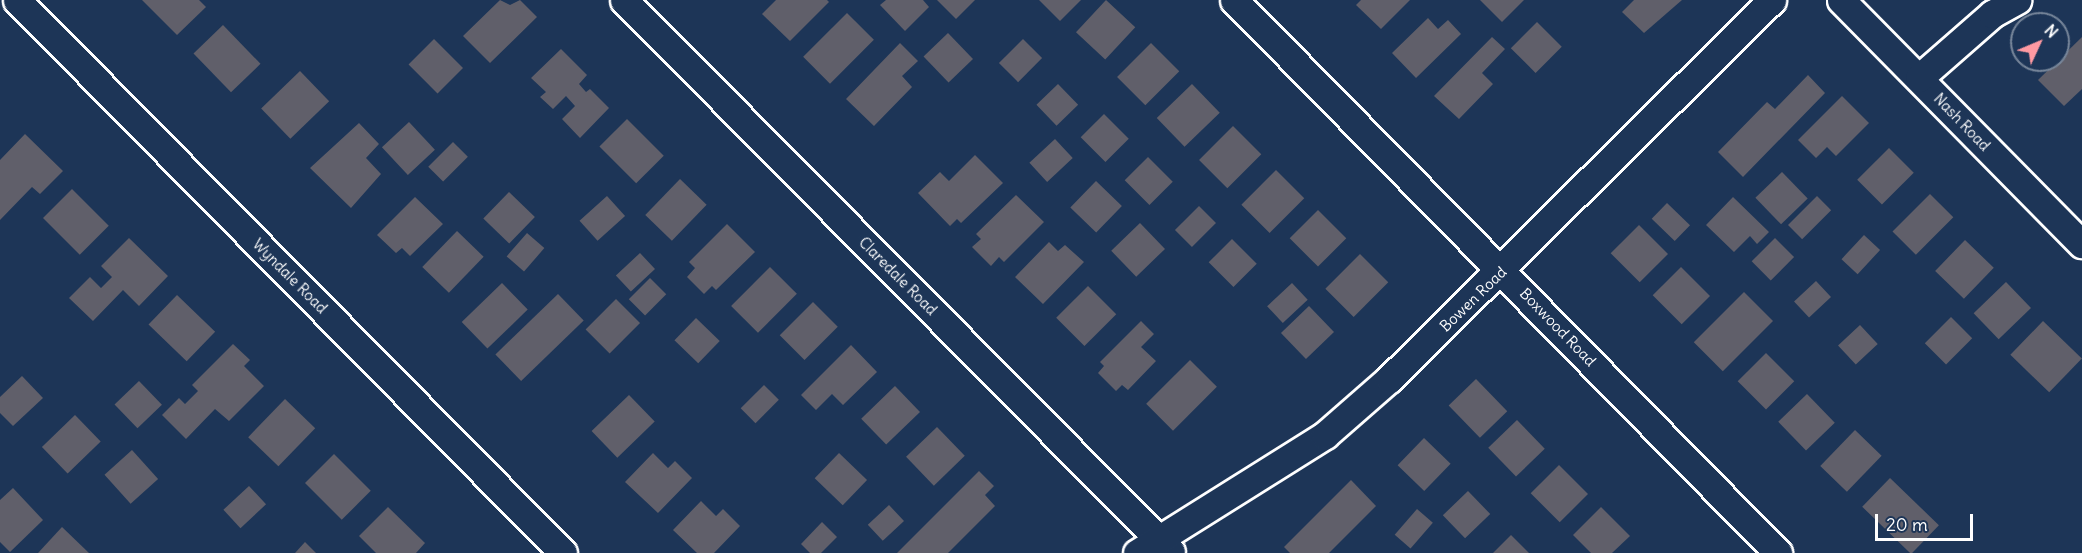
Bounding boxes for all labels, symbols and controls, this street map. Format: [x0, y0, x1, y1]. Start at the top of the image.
north arrow [2010, 12, 2070, 72]
text: N [2040, 20, 2063, 42]
street label: Nash Road [1930, 89, 1994, 155]
street label: Claredale Road [855, 233, 941, 319]
street label: Wyndale Road [249, 235, 331, 317]
street label: Bowen Road [1436, 263, 1510, 335]
street label: Boxwood Road [1516, 284, 1600, 370]
scale bar [1878, 502, 1976, 540]
text: 20 m [1886, 513, 1928, 536]

